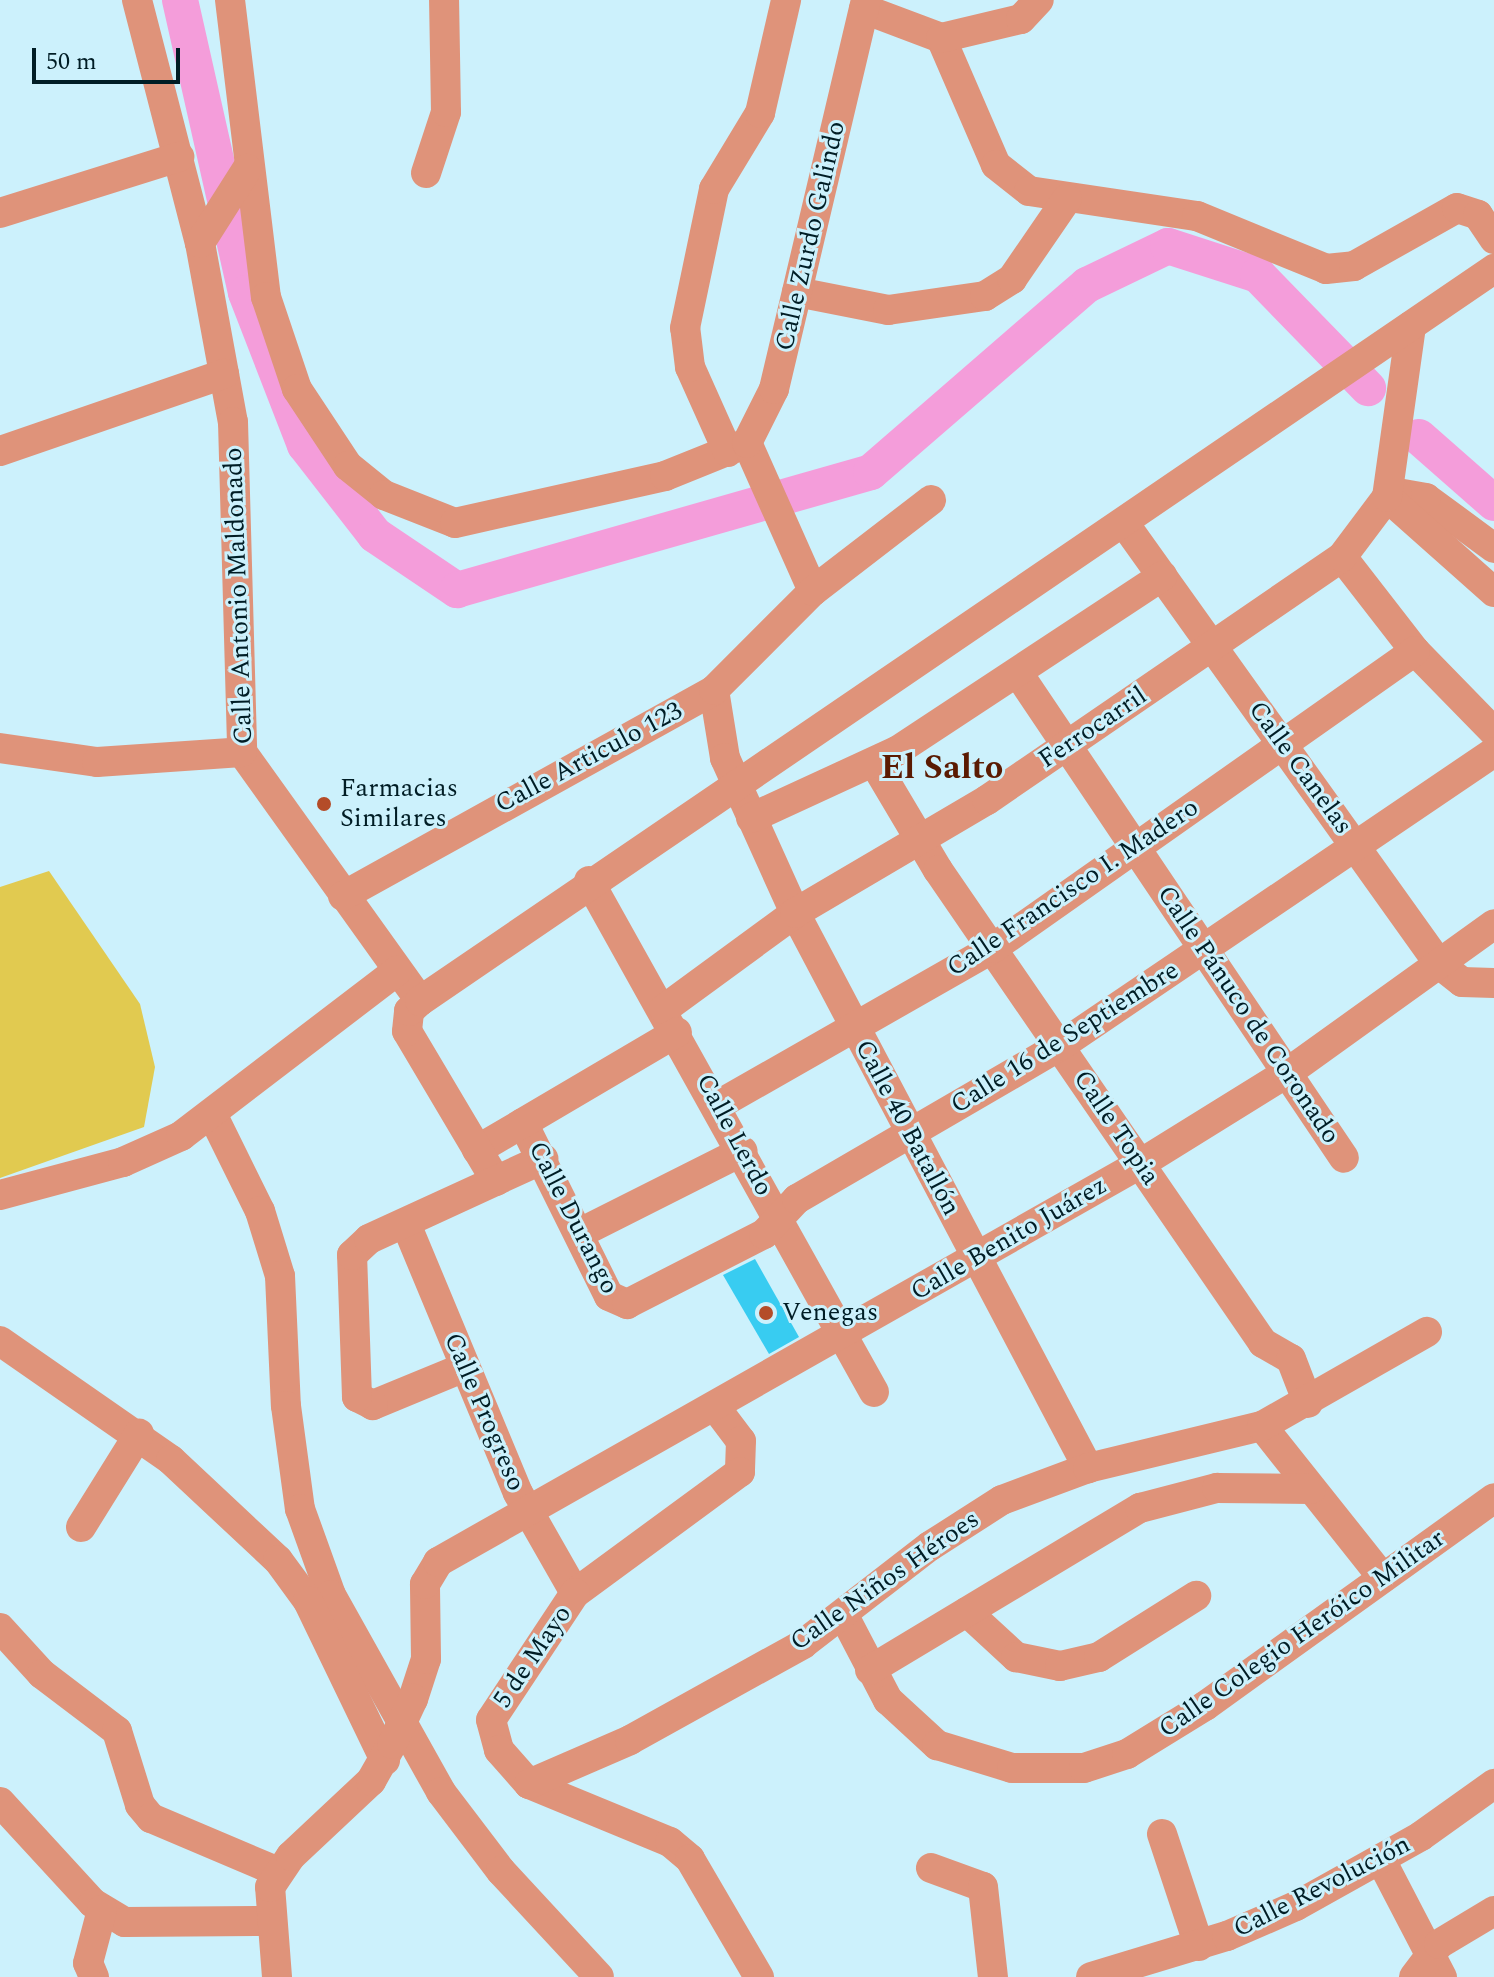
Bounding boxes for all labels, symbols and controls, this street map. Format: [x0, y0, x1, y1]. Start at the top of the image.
scale bar [36, 32, 184, 82]
text: 50 m [46, 44, 97, 80]
street label: Calle Zurdo Galindo [769, 118, 853, 354]
street label: Calle Antonio Maldonado [218, 447, 260, 745]
street label: Ferrocarril [1033, 680, 1153, 776]
street label: Calle Canelas [1241, 695, 1359, 841]
street label: Calle Articulo 123 [490, 696, 688, 820]
district label: El Salto [881, 749, 1003, 789]
place label: Farmacias Similares [340, 773, 458, 834]
street label: Calle Francisco I. Madero [941, 792, 1205, 984]
marker: Farmacias Similares [315, 795, 333, 813]
street label: Calle Pánuco de Coronado [1150, 880, 1346, 1150]
street label: Calle 16 de Septiembre [945, 955, 1185, 1121]
street label: Calle 40 Batallón [848, 1035, 966, 1221]
street label: Calle Topia [1066, 1065, 1166, 1191]
street label: Calle Lerdo [689, 1069, 779, 1201]
street label: Calle Durango [521, 1137, 625, 1299]
street label: Calle Benito Juárez [905, 1170, 1113, 1308]
place label: Venegas [782, 1297, 878, 1329]
marker: Venegas [757, 1304, 775, 1322]
street label: Calle Progreso [437, 1328, 531, 1496]
street label: Calle Niños Héroes [784, 1504, 986, 1658]
street label: Calle Colegio Heróico Militar [1153, 1523, 1451, 1745]
street label: 5 de Mayo [487, 1600, 579, 1714]
street label: Calle Revolución [1228, 1829, 1416, 1945]

